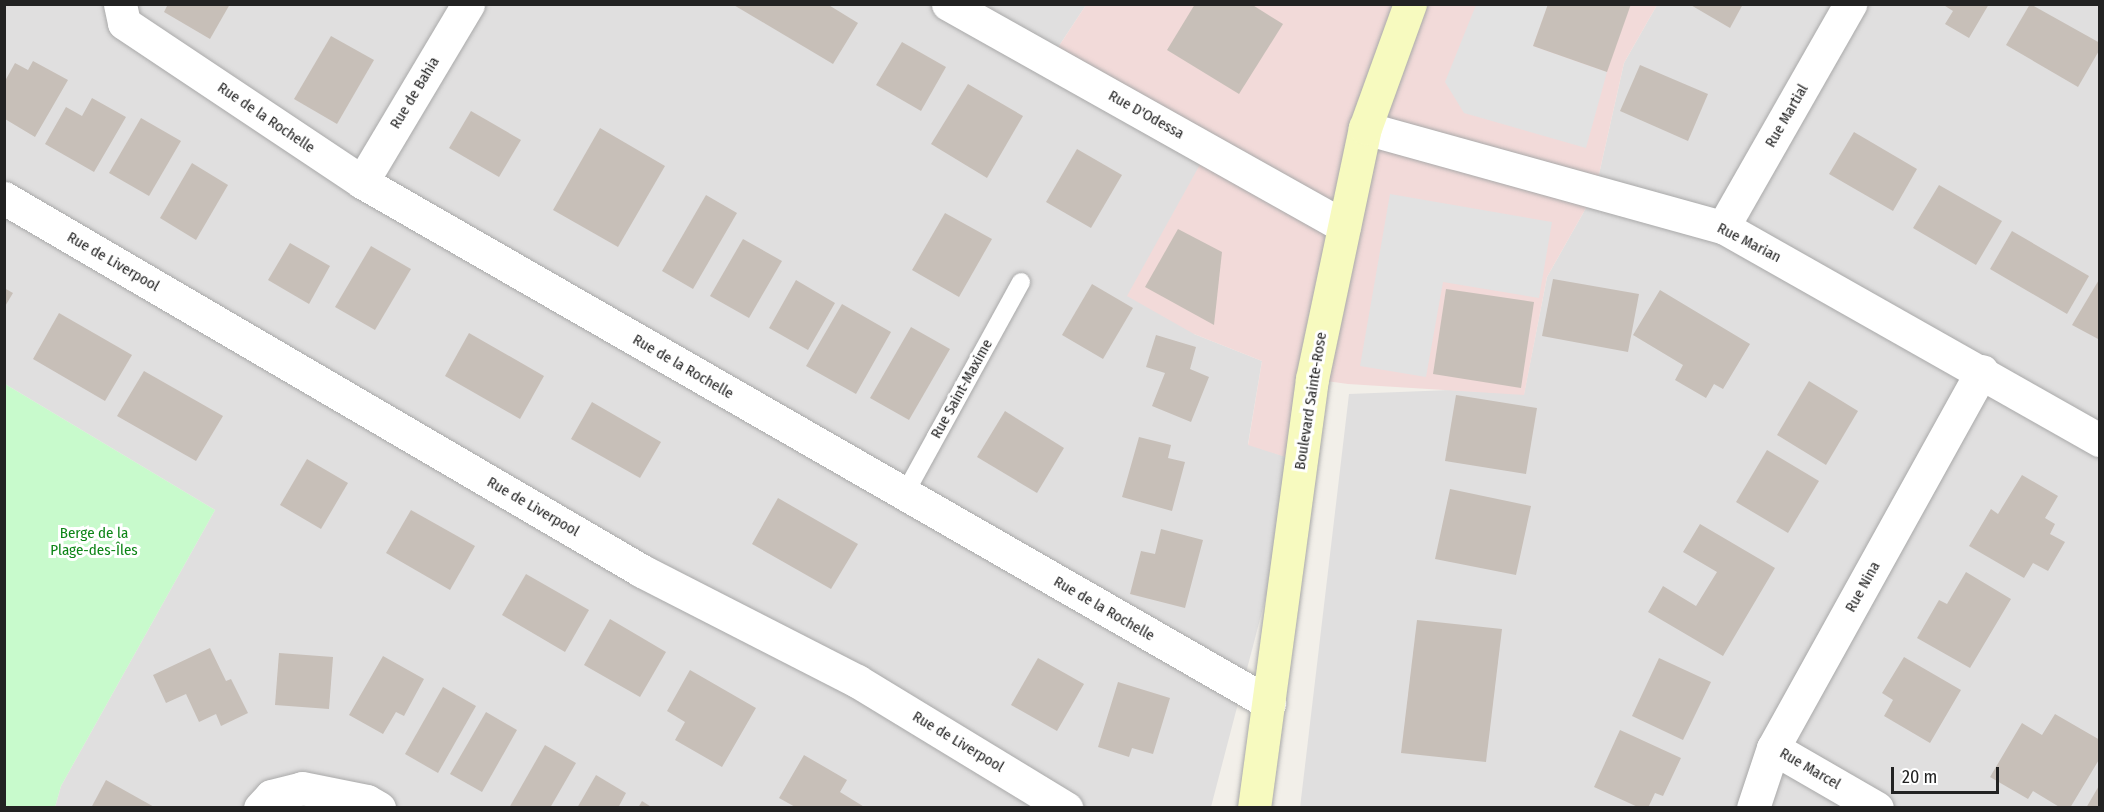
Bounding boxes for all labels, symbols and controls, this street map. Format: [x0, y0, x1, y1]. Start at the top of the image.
street label: Rue de Bahia [387, 54, 443, 132]
street label: Rue de la Rochelle [214, 79, 318, 157]
street label: Rue Martial [1762, 81, 1812, 151]
street label: Rue D'Odessa [1105, 87, 1187, 143]
street label: Rue Marian [1714, 219, 1784, 267]
street label: Rue de Liverpool [64, 228, 162, 296]
street label: Rue de la Rochelle [629, 331, 737, 403]
street label: Boulevard Sainte-Rose [1291, 331, 1331, 471]
street label: Rue Saint-Maxime [927, 336, 997, 442]
street label: Rue de Liverpool [484, 473, 582, 541]
park label: Berge de la Plage-des-Îles [50, 524, 138, 559]
street label: Rue Nina [1842, 559, 1884, 615]
street label: Rue de la Rochelle [1050, 573, 1158, 645]
street label: Rue de Liverpool [909, 708, 1007, 776]
street label: Rue Marcel [1776, 744, 1844, 794]
scale bar [1894, 755, 2002, 793]
text: 20 m [1902, 766, 1937, 788]

